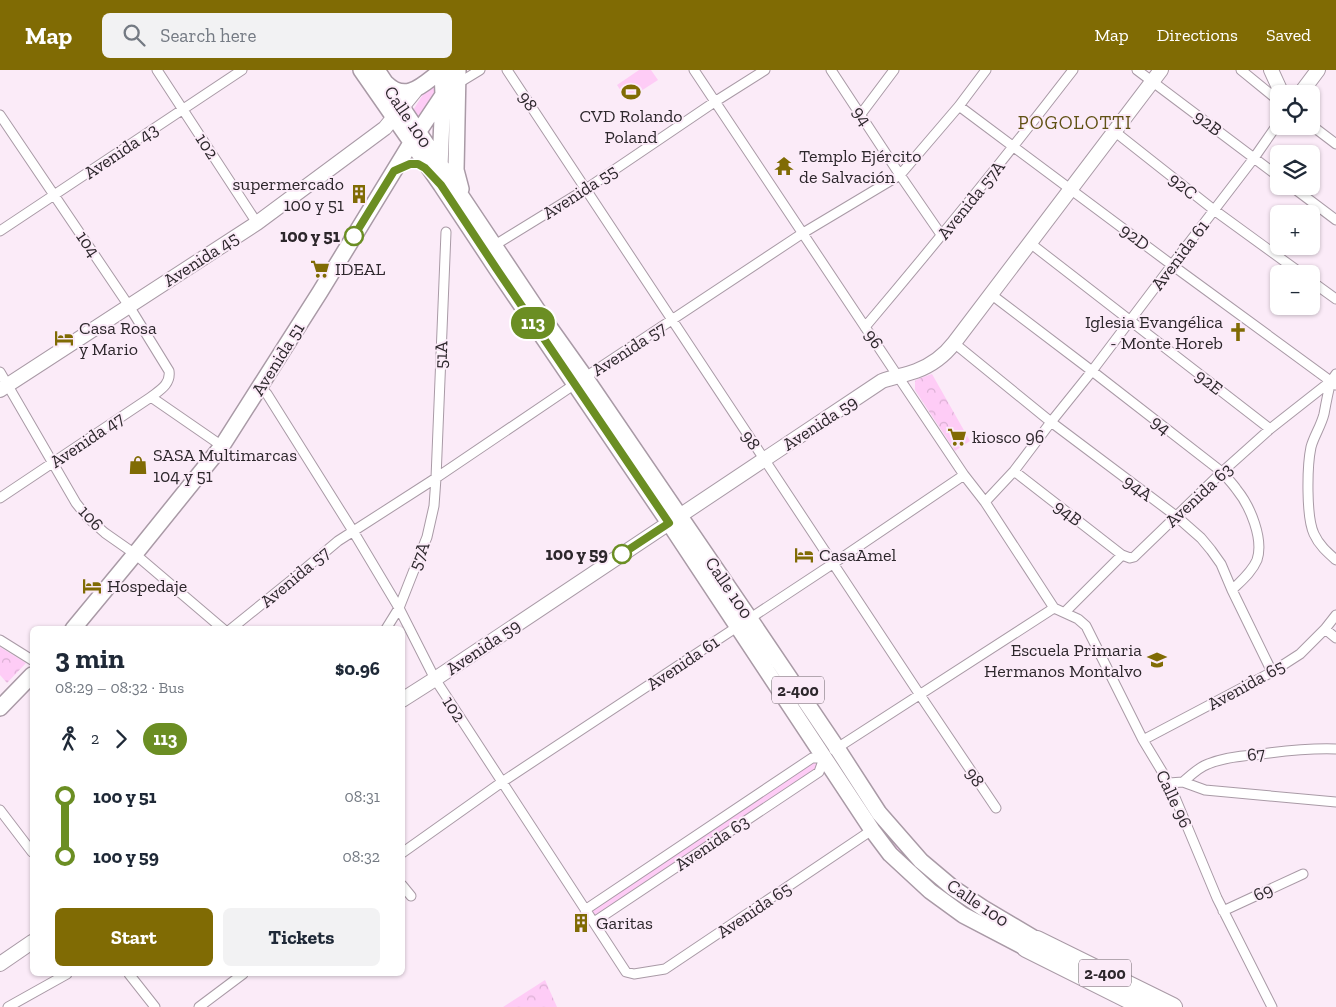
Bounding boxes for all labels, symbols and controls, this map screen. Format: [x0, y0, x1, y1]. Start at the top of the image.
search box [102, 13, 452, 58]
text: Map [25, 21, 72, 50]
icon: search [120, 21, 148, 49]
text: Search here [160, 24, 257, 47]
text: Map [1094, 24, 1129, 46]
text: Directions [1157, 24, 1238, 46]
text: Saved [1266, 24, 1311, 46]
sports icon: CVD Rolando Poland [620, 81, 642, 103]
street label: Calle 100 [379, 82, 437, 152]
map controls [1270, 85, 1320, 315]
button: locate [1270, 85, 1320, 135]
street label: 98 [514, 87, 542, 115]
street label: 94 [848, 102, 877, 130]
place label: CVD Rolando Poland [579, 105, 683, 148]
street label: 92B [1190, 105, 1227, 141]
district label: POGOLOTTI [1018, 111, 1132, 134]
street label: Avenida 43 [80, 118, 162, 184]
street label: 102 [191, 129, 223, 163]
place label: Templo Ejército de Salvación [799, 145, 921, 188]
button: layers [1270, 145, 1320, 195]
temple icon: Templo Ejército de Salvación [773, 155, 795, 177]
street label: Avenida 57A [933, 156, 1010, 244]
street label: Avenida 55 [539, 160, 621, 224]
street label: 92C [1164, 168, 1202, 204]
place label: supermercado 100 y 51 [232, 173, 344, 216]
building icon: supermercado 100 y 51 [348, 183, 370, 205]
button: + [1270, 205, 1320, 255]
street label: Avenida 61 [1146, 215, 1214, 295]
street label: 92D [1116, 219, 1154, 255]
place label: 100 y 51 [280, 225, 340, 247]
marker: 100 y 51 [344, 226, 364, 246]
street label: 104 [71, 227, 105, 262]
street label: Avenida 45 [159, 227, 243, 291]
supermarket icon: IDEAL [309, 258, 331, 280]
place label: IDEAL [335, 258, 386, 280]
button: − [1270, 265, 1320, 315]
line badge: 113 [504, 307, 562, 339]
place label: Iglesia Evangélica - Monte Horeb [1085, 311, 1223, 354]
text: 113 [521, 312, 545, 334]
place label: Casa Rosa y Mario [79, 317, 157, 360]
street label: Avenida 57 [588, 317, 671, 381]
street label: Avenida 51 [247, 318, 309, 400]
church icon: Iglesia Evangélica - Monte Horeb [1227, 321, 1249, 343]
street label: 96 [860, 325, 888, 353]
hotel icon: Casa Rosa y Mario [53, 327, 75, 349]
street label: 51A [430, 340, 452, 369]
street label: 92E [1191, 364, 1227, 400]
street label: Avenida 59 [778, 391, 862, 455]
street label: Avenida 47 [46, 407, 128, 473]
street label: 94 [1147, 410, 1176, 440]
street label: 98 [737, 426, 765, 454]
supermarket icon: kiosco 96 [946, 426, 968, 448]
place label: kiosco 96 [972, 426, 1044, 448]
place label: SASA Multimarcas 104 y 51 [153, 444, 297, 487]
shop icon: SASA Multimarcas 104 y 51 [127, 454, 149, 476]
street label: Avenida 63 [1161, 458, 1238, 532]
street label: 94A [1119, 470, 1157, 506]
street label: 94B [1049, 495, 1087, 531]
street label: 106 [74, 501, 108, 535]
street label: 57A [404, 538, 435, 573]
street label: Avenida 57 [256, 541, 335, 612]
place label: 100 y 59 [546, 543, 608, 565]
marker: 100 y 59 [612, 544, 632, 564]
hotel icon: CasaAmel [793, 544, 815, 566]
place label: CasaAmel [819, 544, 897, 566]
street label: Calle 100 [700, 553, 758, 623]
hotel icon: Hospedaje [81, 575, 103, 597]
place label: Hospedaje [107, 575, 187, 597]
street label: Avenida 59 [442, 614, 524, 680]
street label: Avenida 61 [643, 631, 723, 695]
place label: Escuela Primaria Hermanos Montalvo [984, 639, 1142, 682]
text: 3 min [55, 642, 125, 675]
school or university icon: Escuela Primaria Hermanos Montalvo [1146, 649, 1168, 671]
street label: Avenida 65 [1204, 655, 1288, 715]
text: $0.96 [335, 657, 380, 680]
road number: 2-400 [772, 676, 824, 704]
text: 08:29 – 08:32 · Bus [55, 678, 184, 697]
street label: 102 [438, 692, 470, 726]
icon: walk [55, 725, 83, 753]
icon: forward [107, 725, 135, 753]
text: 113 [153, 728, 177, 750]
text: 2 [91, 729, 99, 748]
street label: 67 [1246, 742, 1267, 766]
street label: 98 [960, 763, 990, 791]
street label: Calle 96 [1151, 766, 1197, 832]
text: 100 y 51 [93, 785, 156, 808]
text: 08:31 [345, 787, 380, 806]
street label: Avenida 63 [671, 810, 753, 876]
text: 100 y 59 [93, 845, 159, 868]
text: 08:32 [343, 847, 380, 866]
street label: Calle 100 [943, 874, 1013, 932]
street label: Avenida 65 [713, 877, 795, 943]
street label: 69 [1250, 878, 1276, 906]
button: Start [55, 908, 213, 966]
button: Tickets [223, 908, 380, 966]
building icon: Garitas [570, 912, 592, 934]
place label: Garitas [596, 912, 653, 934]
road number: 2-400 [1079, 960, 1131, 986]

